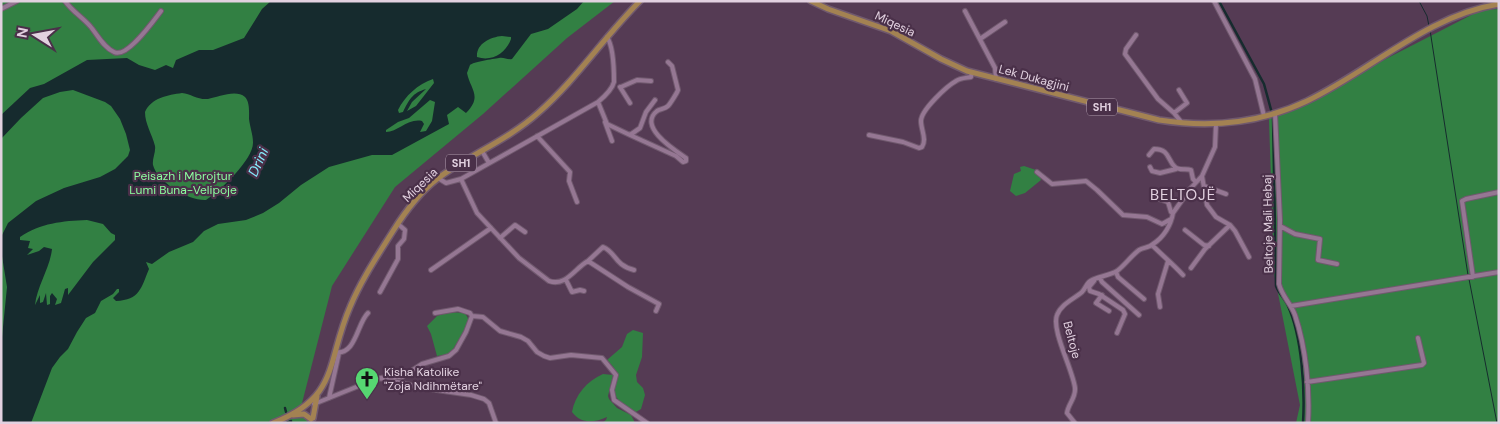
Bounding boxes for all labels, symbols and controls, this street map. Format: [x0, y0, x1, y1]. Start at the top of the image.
street label: Miqesia [872, 8, 918, 40]
north arrow [10, 10, 60, 60]
text: N [12, 26, 32, 39]
street label: Lek Dukagjini [997, 61, 1071, 95]
road number: SH1 [1087, 98, 1117, 115]
water label: Drini [244, 144, 273, 179]
road number: SH1 [446, 154, 476, 172]
street label: Miqesia [399, 164, 441, 206]
park label: Peisazh i Mbrojtur Lumi Buna-Velipoje [129, 168, 237, 198]
street label: Beltoje Mali Hebaj [1259, 174, 1277, 273]
district label: BELTOJË [1150, 185, 1216, 205]
street label: Beltoje [1059, 320, 1085, 361]
place label: Kisha Katolike "Zoja Ndihmëtare" [384, 364, 482, 394]
church icon: Kisha Katolike "Zoja Ndihmëtare" [354, 366, 380, 400]

